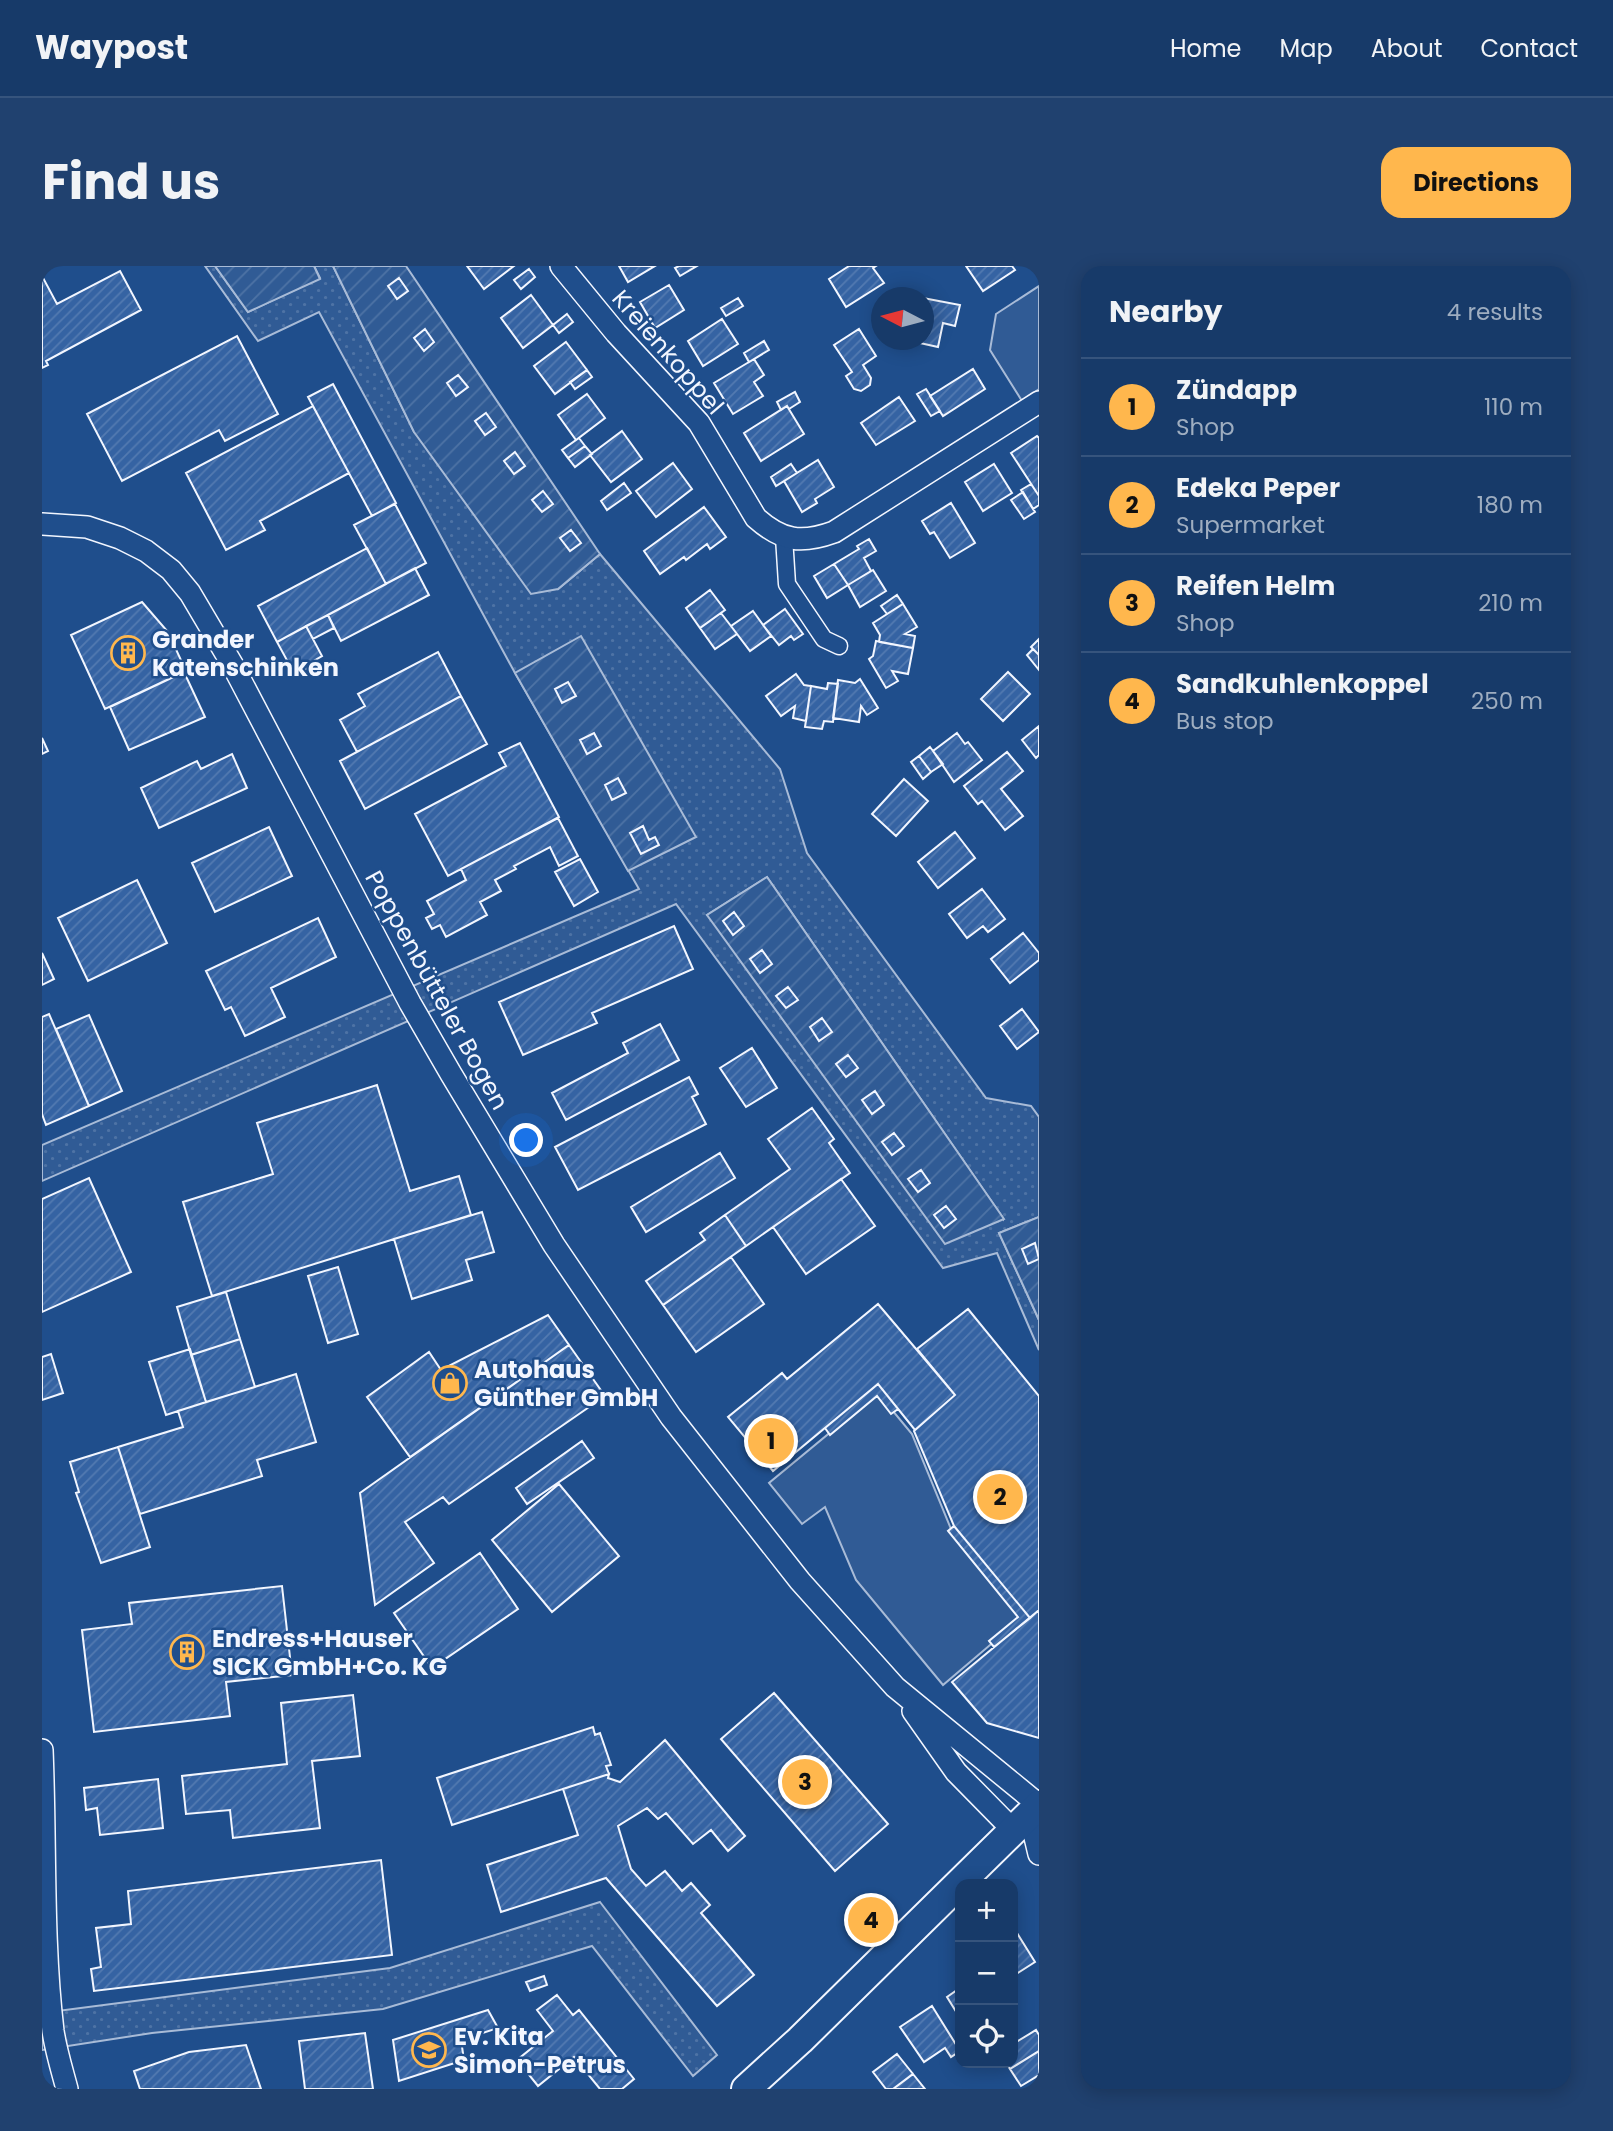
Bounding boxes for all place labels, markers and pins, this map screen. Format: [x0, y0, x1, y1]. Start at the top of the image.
place label: Grander Katenschinken [152, 623, 339, 684]
building icon: Grander Katenschinken [109, 634, 147, 672]
place label: Autohaus Günther GmbH [474, 1353, 658, 1414]
shop icon: Autohaus Günther GmbH [431, 1364, 469, 1402]
pin: 1 [748, 1415, 794, 1467]
pin: 2 [977, 1471, 1023, 1523]
place label: Endress+Hauser SICK GmbH+Co. KG [212, 1622, 447, 1683]
building icon: Endress+Hauser SICK GmbH+Co. KG [168, 1633, 206, 1671]
pin: 3 [782, 1756, 828, 1808]
pin: 4 [848, 1894, 894, 1946]
place label: Ev. Kita Simon-Petrus [454, 2020, 626, 2081]
school or university icon: Ev. Kita Simon-Petrus [410, 2031, 448, 2069]

